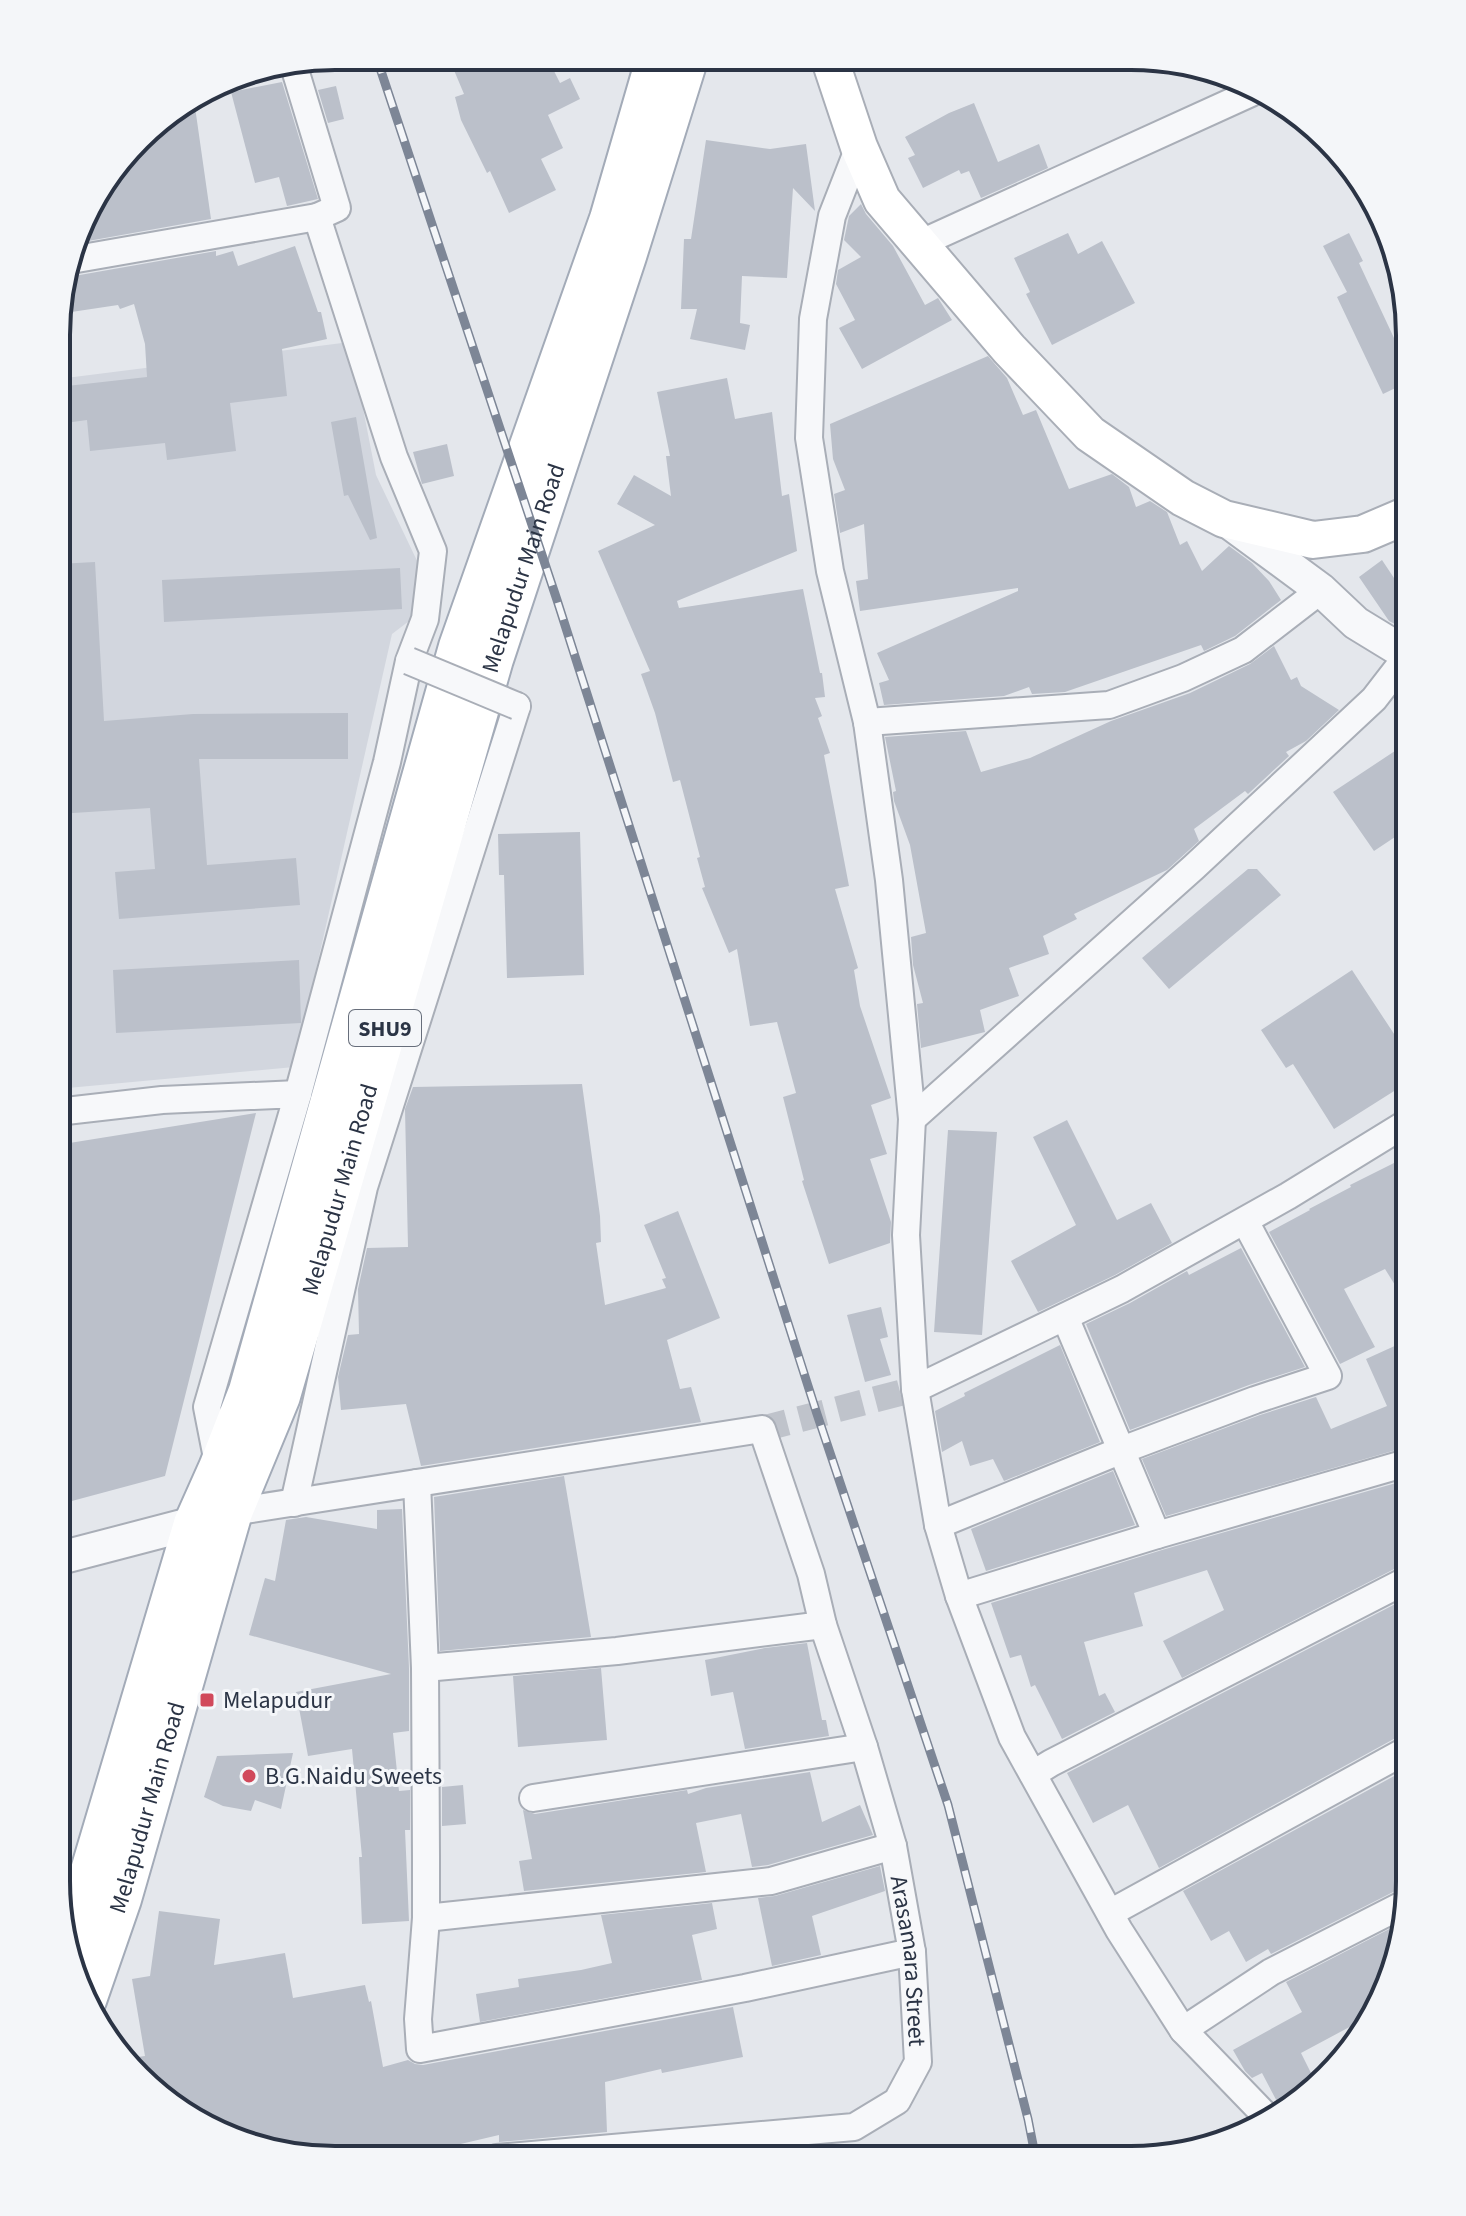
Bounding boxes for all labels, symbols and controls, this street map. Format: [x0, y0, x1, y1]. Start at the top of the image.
street label: Melapudur Main Road [473, 459, 574, 677]
road number: SHU9 [349, 1010, 421, 1046]
street label: Melapudur Main Road [293, 1080, 387, 1299]
place label: Melapudur [223, 1683, 332, 1718]
marker: Melapudur [198, 1691, 216, 1709]
street label: Melapudur Main Road [100, 1698, 195, 1918]
place label: B.G.Naidu Sweets [265, 1759, 442, 1794]
marker: B.G.Naidu Sweets [240, 1767, 258, 1785]
street label: Arasamara Street [881, 1873, 934, 2047]

